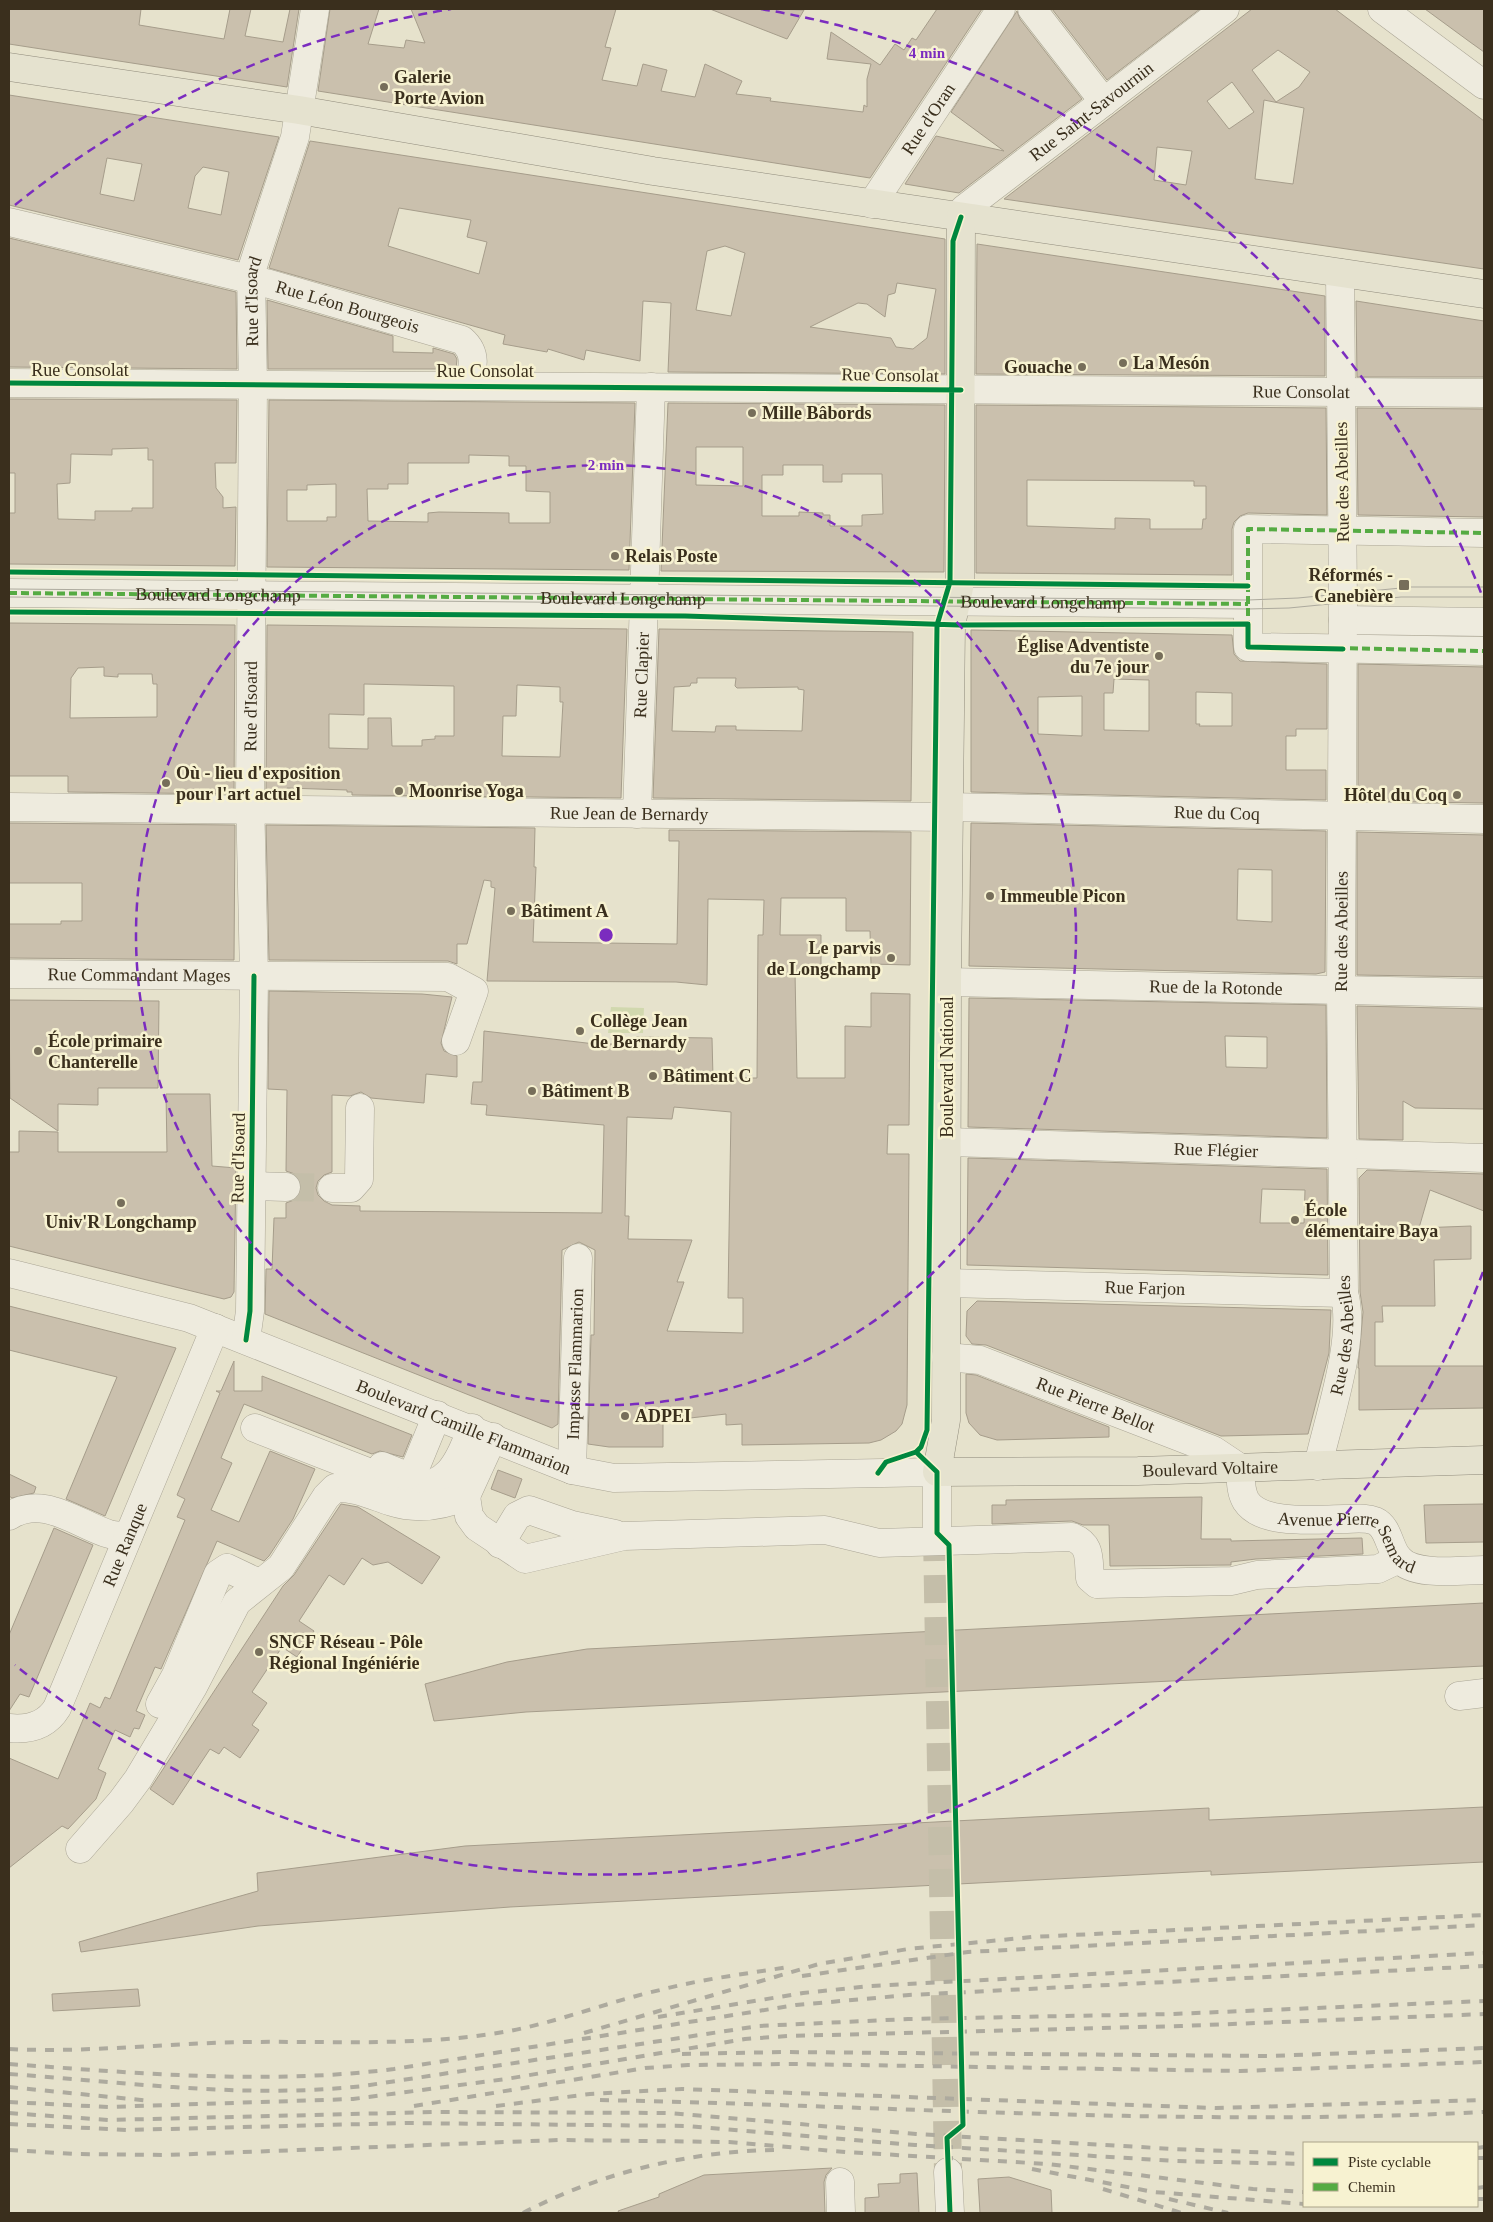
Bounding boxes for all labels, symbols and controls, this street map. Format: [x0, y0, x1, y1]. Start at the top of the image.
text: 4 min [909, 45, 946, 61]
street label: Rue Saint-Savournin [1026, 58, 1157, 165]
place label: Galerie Porte Avion [394, 67, 484, 108]
street label: Rue d'Oran [897, 79, 959, 159]
marker: Galerie Porte Avion [378, 81, 390, 93]
street label: Rue d'Isoard [241, 254, 265, 347]
street label: Rue Léon Bourgeois [273, 276, 422, 337]
place label: La Mesón [1133, 353, 1210, 373]
place label: Gouache [1004, 357, 1072, 377]
marker: La Mesón [1117, 357, 1129, 369]
street label: Rue Consolat [31, 360, 129, 380]
street label: Rue Consolat [436, 361, 534, 381]
marker: Gouache [1076, 361, 1088, 373]
street label: Rue Consolat [841, 364, 939, 386]
street label: Rue Consolat [1252, 381, 1350, 402]
place label: Mille Bâbords [762, 403, 872, 423]
marker: Mille Bâbords [746, 407, 758, 419]
street label: Rue des Abeilles [1331, 421, 1353, 543]
text: 2 min [588, 457, 625, 473]
place label: Relais Poste [625, 546, 717, 566]
marker: Relais Poste [609, 550, 621, 562]
place label: Réformés - Canebière [1309, 565, 1393, 606]
marker: Réformés - Canebière [1397, 578, 1411, 592]
street label: Boulevard Longchamp [135, 584, 301, 606]
street label: Boulevard Longchamp [540, 588, 706, 609]
street label: Boulevard Longchamp [960, 591, 1126, 613]
street label: Rue Clapier [630, 631, 653, 719]
place label: Église Adventiste du 7e jour [1017, 635, 1149, 677]
marker: Église Adventiste du 7e jour [1153, 650, 1165, 662]
street label: Rue d'Isoard [240, 661, 261, 752]
place label: Où - lieu d'exposition pour l'art actuel [176, 763, 341, 804]
marker: Où - lieu d'exposition pour l'art actuel [160, 777, 172, 789]
place label: Moonrise Yoga [409, 781, 524, 801]
marker: Moonrise Yoga [393, 785, 405, 797]
place label: Hôtel du Coq [1344, 785, 1447, 805]
marker: Hôtel du Coq [1451, 789, 1463, 801]
street label: Rue du Coq [1174, 802, 1260, 824]
street label: Rue Jean de Bernardy [550, 803, 708, 824]
street label: Rue des Abeilles [1331, 871, 1352, 992]
place label: Immeuble Picon [1000, 886, 1126, 906]
marker: Immeuble Picon [984, 890, 996, 902]
place label: Bâtiment A [521, 901, 609, 921]
marker: Bâtiment A [505, 905, 517, 917]
centre of rings [597, 926, 615, 944]
place label: Le parvis de Longchamp [766, 938, 881, 979]
marker: Le parvis de Longchamp [885, 952, 897, 964]
street label: Rue Commandant Mages [47, 964, 231, 986]
street label: Rue de la Rotonde [1149, 976, 1283, 999]
street label: Boulevard National [937, 996, 957, 1138]
place label: Collège Jean de Bernardy [590, 1011, 687, 1052]
marker: Collège Jean de Bernardy [574, 1025, 586, 1037]
place label: École primaire Chanterelle [48, 1030, 162, 1072]
marker: École primaire Chanterelle [32, 1045, 44, 1057]
place label: Bâtiment C [663, 1066, 752, 1086]
marker: Bâtiment C [647, 1070, 659, 1082]
place label: Bâtiment B [542, 1081, 630, 1101]
marker: Bâtiment B [526, 1085, 538, 1097]
street label: Rue d'Isoard [227, 1112, 249, 1204]
street label: Rue Flégier [1173, 1139, 1258, 1161]
marker: Univ'R Longchamp [115, 1197, 127, 1209]
place label: École élémentaire Baya [1305, 1199, 1438, 1241]
place label: Univ'R Longchamp [45, 1212, 197, 1232]
marker: École élémentaire Baya [1289, 1214, 1301, 1226]
street label: Rue des Abeilles [1326, 1275, 1357, 1397]
street label: Rue Farjon [1104, 1277, 1185, 1299]
street label: Impasse Flammarion [563, 1288, 587, 1440]
street label: Rue Pierre Bellot [1034, 1373, 1158, 1437]
street label: Boulevard Camille Flammarion [353, 1375, 574, 1479]
place label: ADPEI [635, 1406, 691, 1426]
marker: ADPEI [619, 1410, 631, 1422]
street label: Boulevard Voltaire [1142, 1457, 1278, 1481]
street label: Rue Ranque [99, 1500, 151, 1589]
street label: Avenue Pierre Semard [1276, 1508, 1418, 1577]
place label: SNCF Réseau - Pôle Régional Ingéniérie [269, 1632, 423, 1673]
marker: SNCF Réseau - Pôle Régional Ingéniérie [253, 1646, 265, 1658]
legend [1303, 2142, 1478, 2207]
text: Piste cyclable [1348, 2154, 1431, 2170]
text: Chemin [1348, 2179, 1396, 2195]

